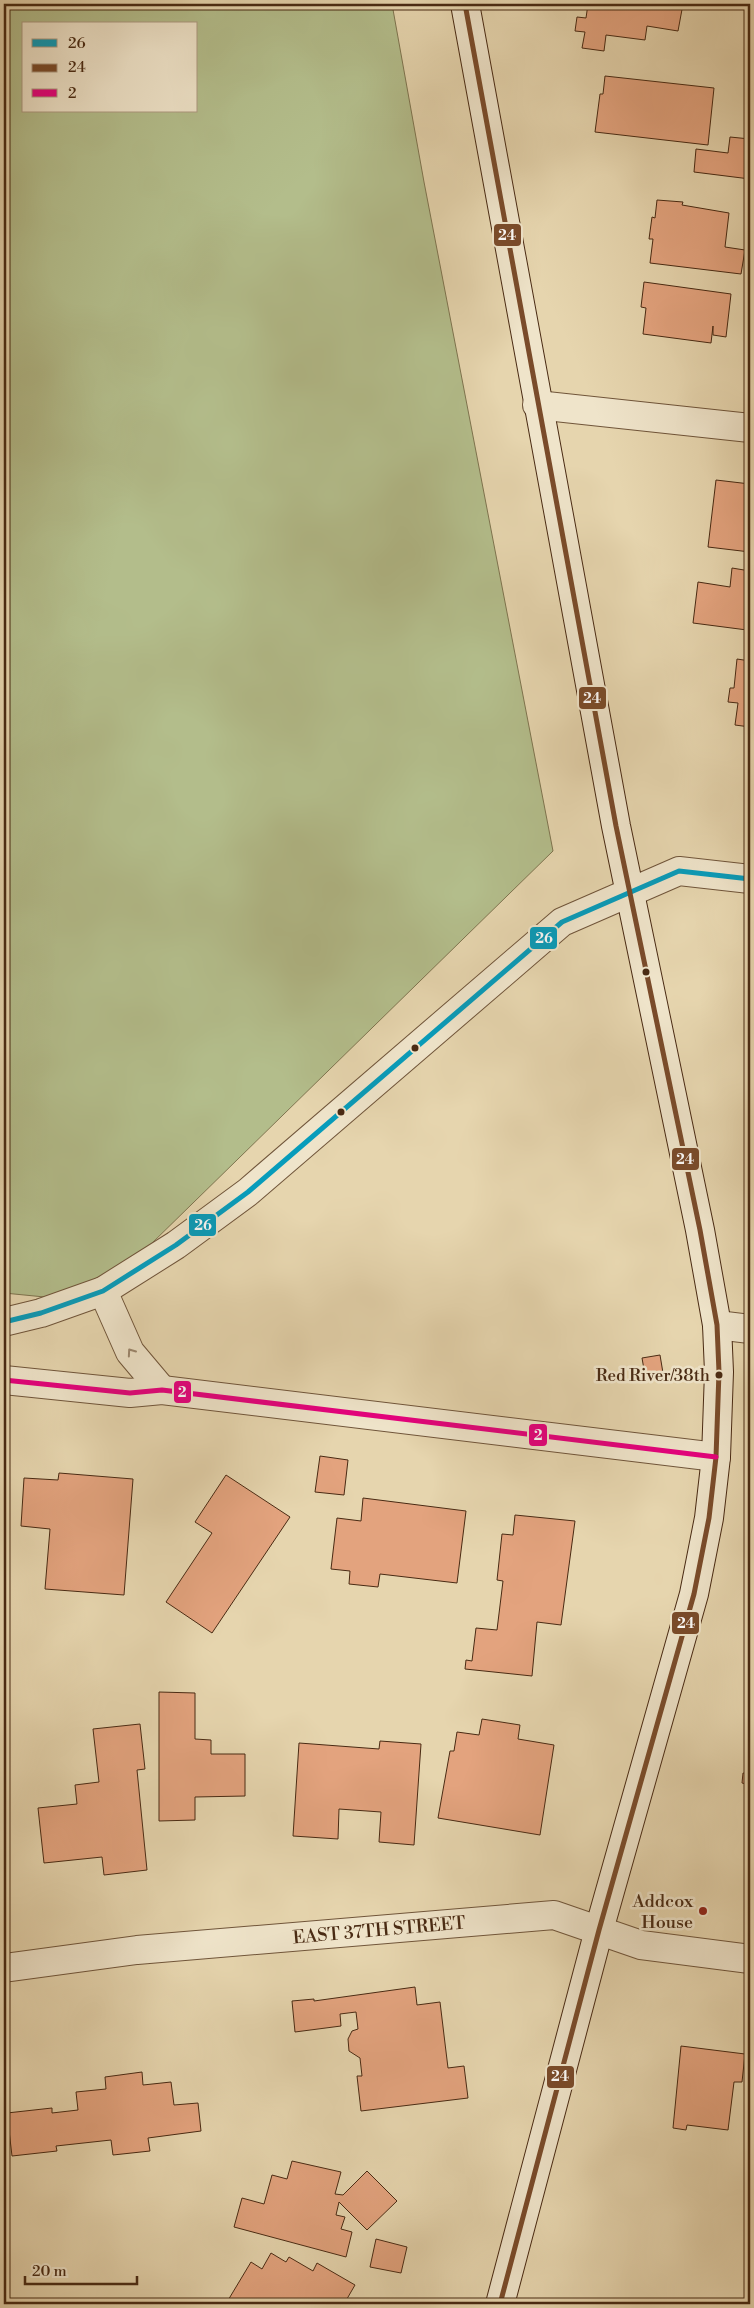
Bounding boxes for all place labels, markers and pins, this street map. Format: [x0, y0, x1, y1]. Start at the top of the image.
unlabelled marker [641, 967, 651, 977]
unlabelled marker [410, 1043, 420, 1053]
unlabelled marker [336, 1107, 346, 1117]
place label: Red River/38th [596, 1365, 710, 1387]
marker: Red River/38th [714, 1370, 724, 1380]
place label: Addcox House [632, 1890, 694, 1934]
marker: Addcox House [697, 1905, 709, 1917]

